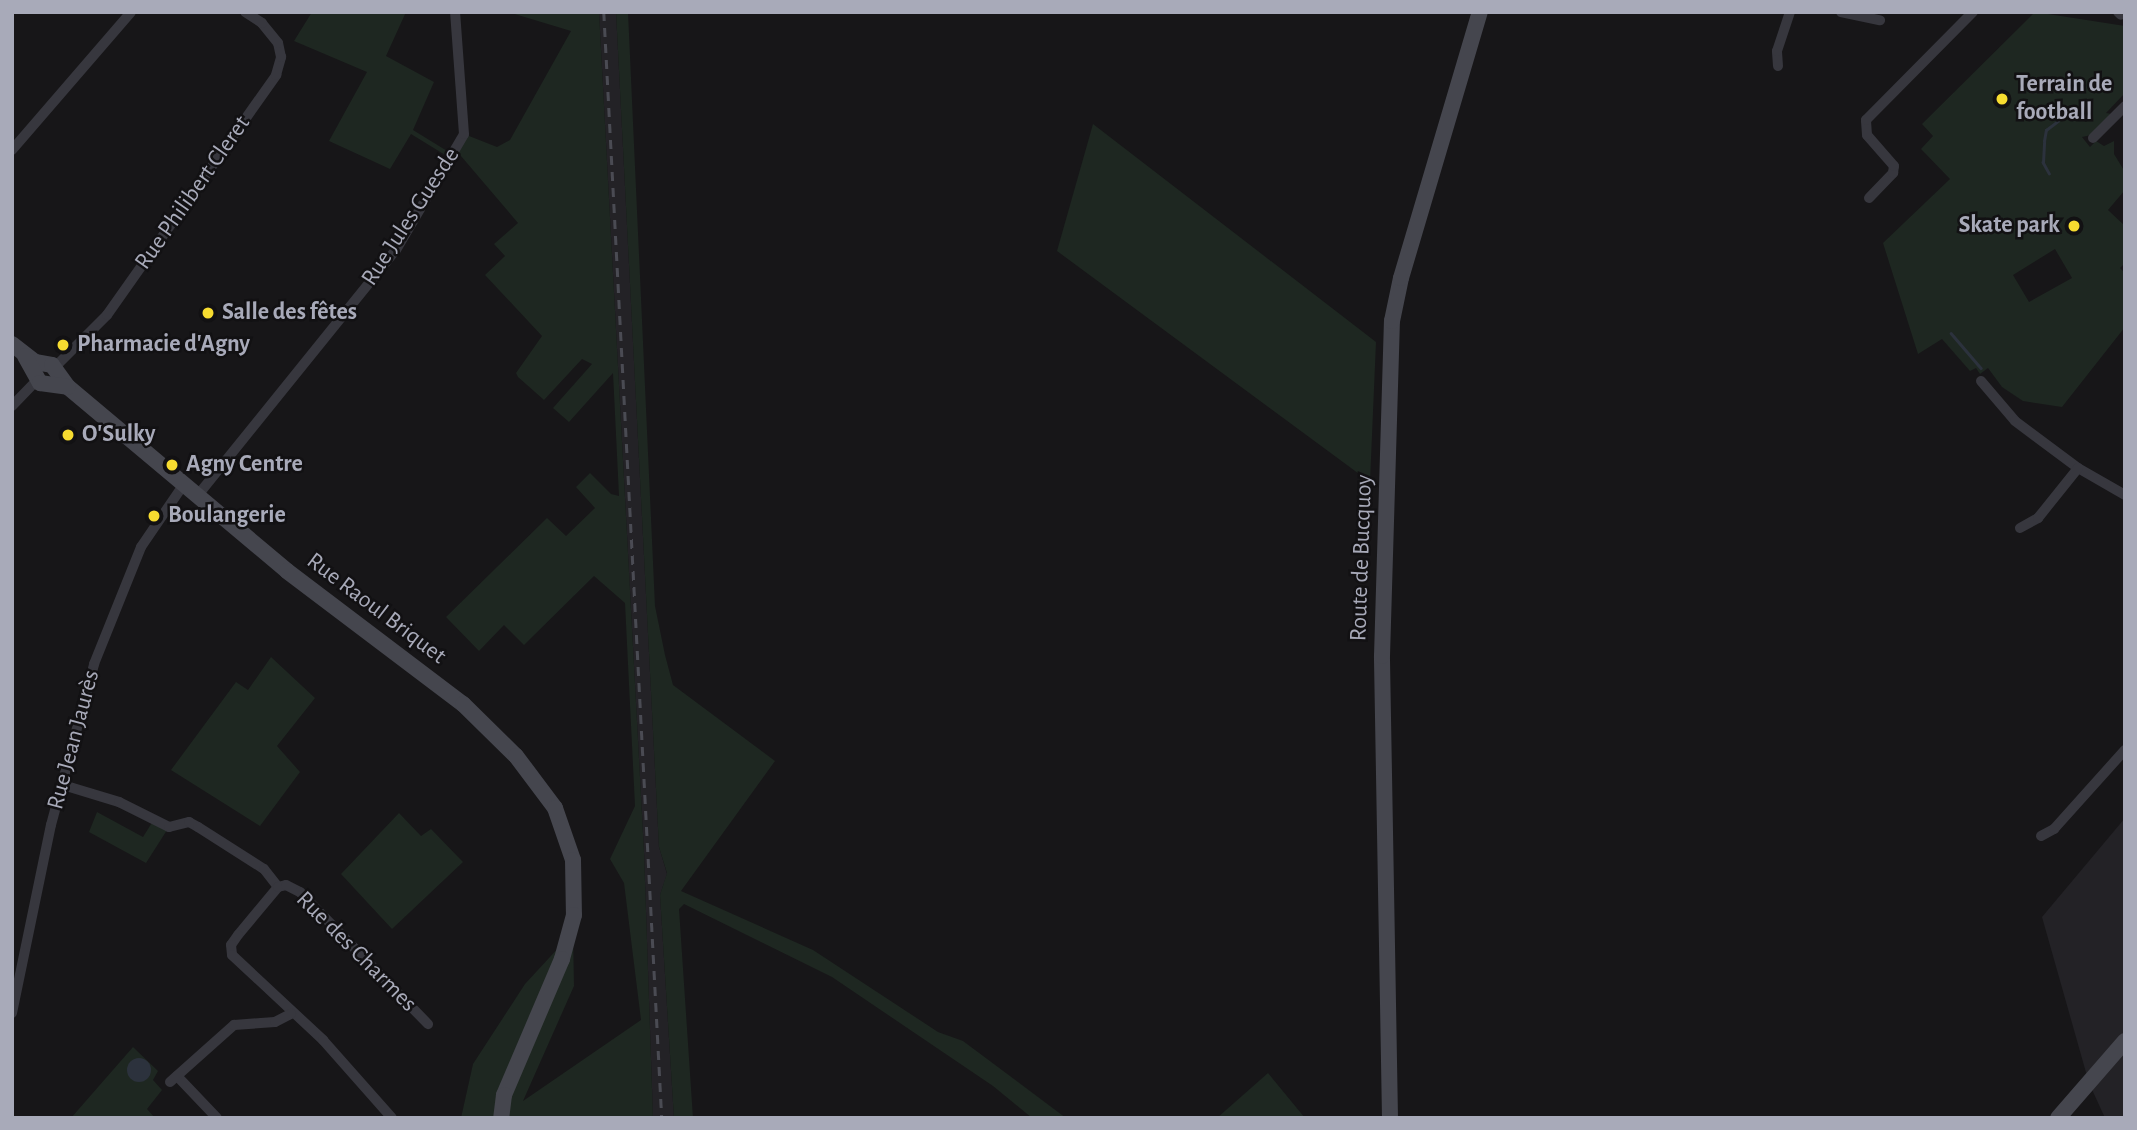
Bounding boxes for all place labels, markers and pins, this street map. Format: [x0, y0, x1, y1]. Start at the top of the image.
place label: Terrain de football [2016, 71, 2112, 127]
marker: Terrain de football [1994, 91, 2010, 107]
place label: Skate park [1958, 212, 2060, 240]
marker: Skate park [2066, 218, 2082, 234]
place label: Salle des fêtes [222, 299, 357, 327]
marker: Salle des fêtes [200, 305, 216, 321]
place label: Pharmacie d'Agny [77, 331, 250, 359]
marker: Pharmacie d'Agny [55, 337, 71, 353]
place label: O'Sulky [82, 421, 156, 449]
marker: O'Sulky [60, 427, 76, 443]
place label: Agny Centre [186, 451, 303, 479]
marker: Agny Centre [164, 457, 180, 473]
place label: Boulangerie [168, 502, 286, 530]
marker: Boulangerie [146, 508, 162, 524]

